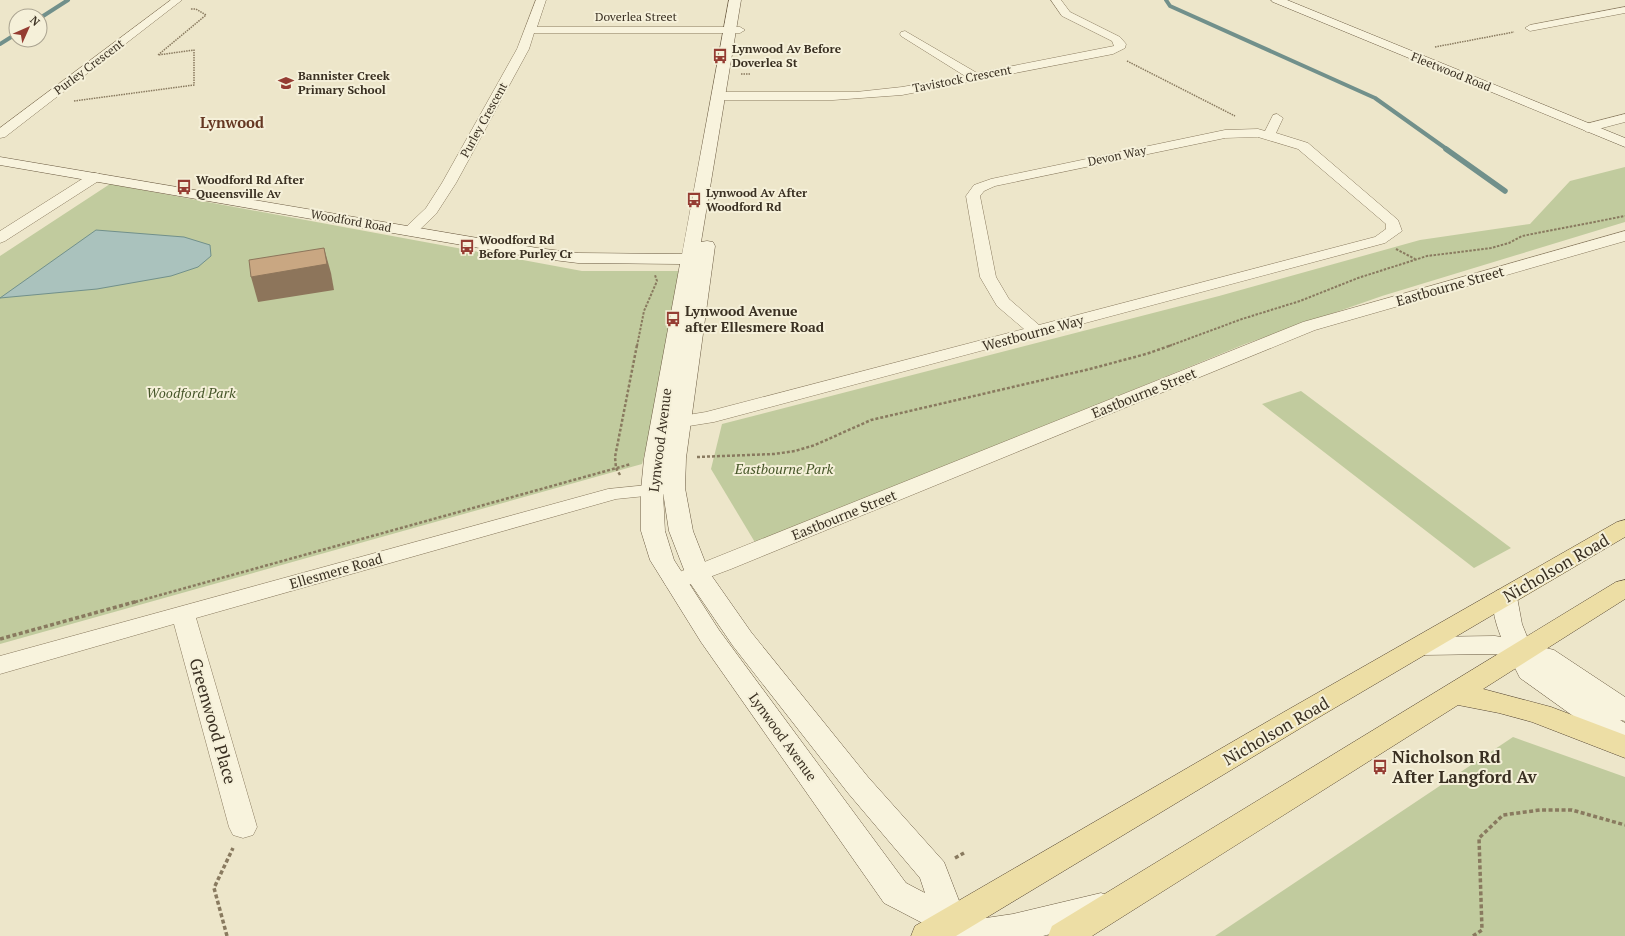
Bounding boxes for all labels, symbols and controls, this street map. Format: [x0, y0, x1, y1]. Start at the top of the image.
north arrow [8, 8, 48, 48]
street label: Doverlea Street [595, 9, 678, 24]
text: N [27, 13, 43, 29]
street label: Purley Crescent [51, 35, 127, 98]
place label: Lynwood Av Before Doverlea St [732, 41, 842, 70]
bus stop icon: Lynwood Av Before Doverlea St [711, 47, 729, 65]
street label: Fleetwood Road [1409, 49, 1494, 95]
street label: Tavistock Crescent [911, 61, 1013, 95]
place label: Bannister Creek Primary School [298, 68, 390, 97]
school or university icon: Bannister Creek Primary School [277, 74, 295, 92]
street label: Purley Crescent [457, 79, 511, 160]
district label: Lynwood [200, 112, 264, 132]
street label: Devon Way [1086, 142, 1148, 169]
place label: Woodford Rd After Queensville Av [196, 172, 305, 201]
bus stop icon: Woodford Rd After Queensville Av [175, 178, 193, 196]
place label: Lynwood Av After Woodford Rd [706, 185, 808, 214]
bus stop icon: Lynwood Av After Woodford Rd [685, 191, 703, 209]
street label: Woodford Road [309, 206, 393, 235]
place label: Woodford Rd Before Purley Cr [479, 232, 573, 261]
bus stop icon: Woodford Rd Before Purley Cr [458, 238, 476, 256]
street label: Eastbourne Street [1394, 261, 1507, 310]
place label: Lynwood Avenue after Ellesmere Road [685, 301, 825, 336]
bus stop icon: Lynwood Avenue after Ellesmere Road [664, 310, 682, 328]
street label: Westbourne Way [980, 310, 1087, 355]
street label: Eastbourne Street [1089, 363, 1200, 422]
park label: Woodford Park [146, 383, 236, 402]
street label: Lynwood Avenue [644, 387, 675, 493]
park label: Eastbourne Park [734, 459, 834, 478]
street label: Eastbourne Street [789, 485, 900, 544]
street label: Nicholson Road [1499, 528, 1613, 607]
street label: Ellesmere Road [287, 548, 385, 593]
street label: Greenwood Place [185, 655, 242, 786]
street label: Lynwood Avenue [745, 689, 822, 785]
street label: Nicholson Road [1219, 691, 1333, 770]
place label: Nicholson Rd After Langford Av [1392, 745, 1538, 788]
bus stop icon: Nicholson Rd After Langford Av [1371, 758, 1389, 776]

